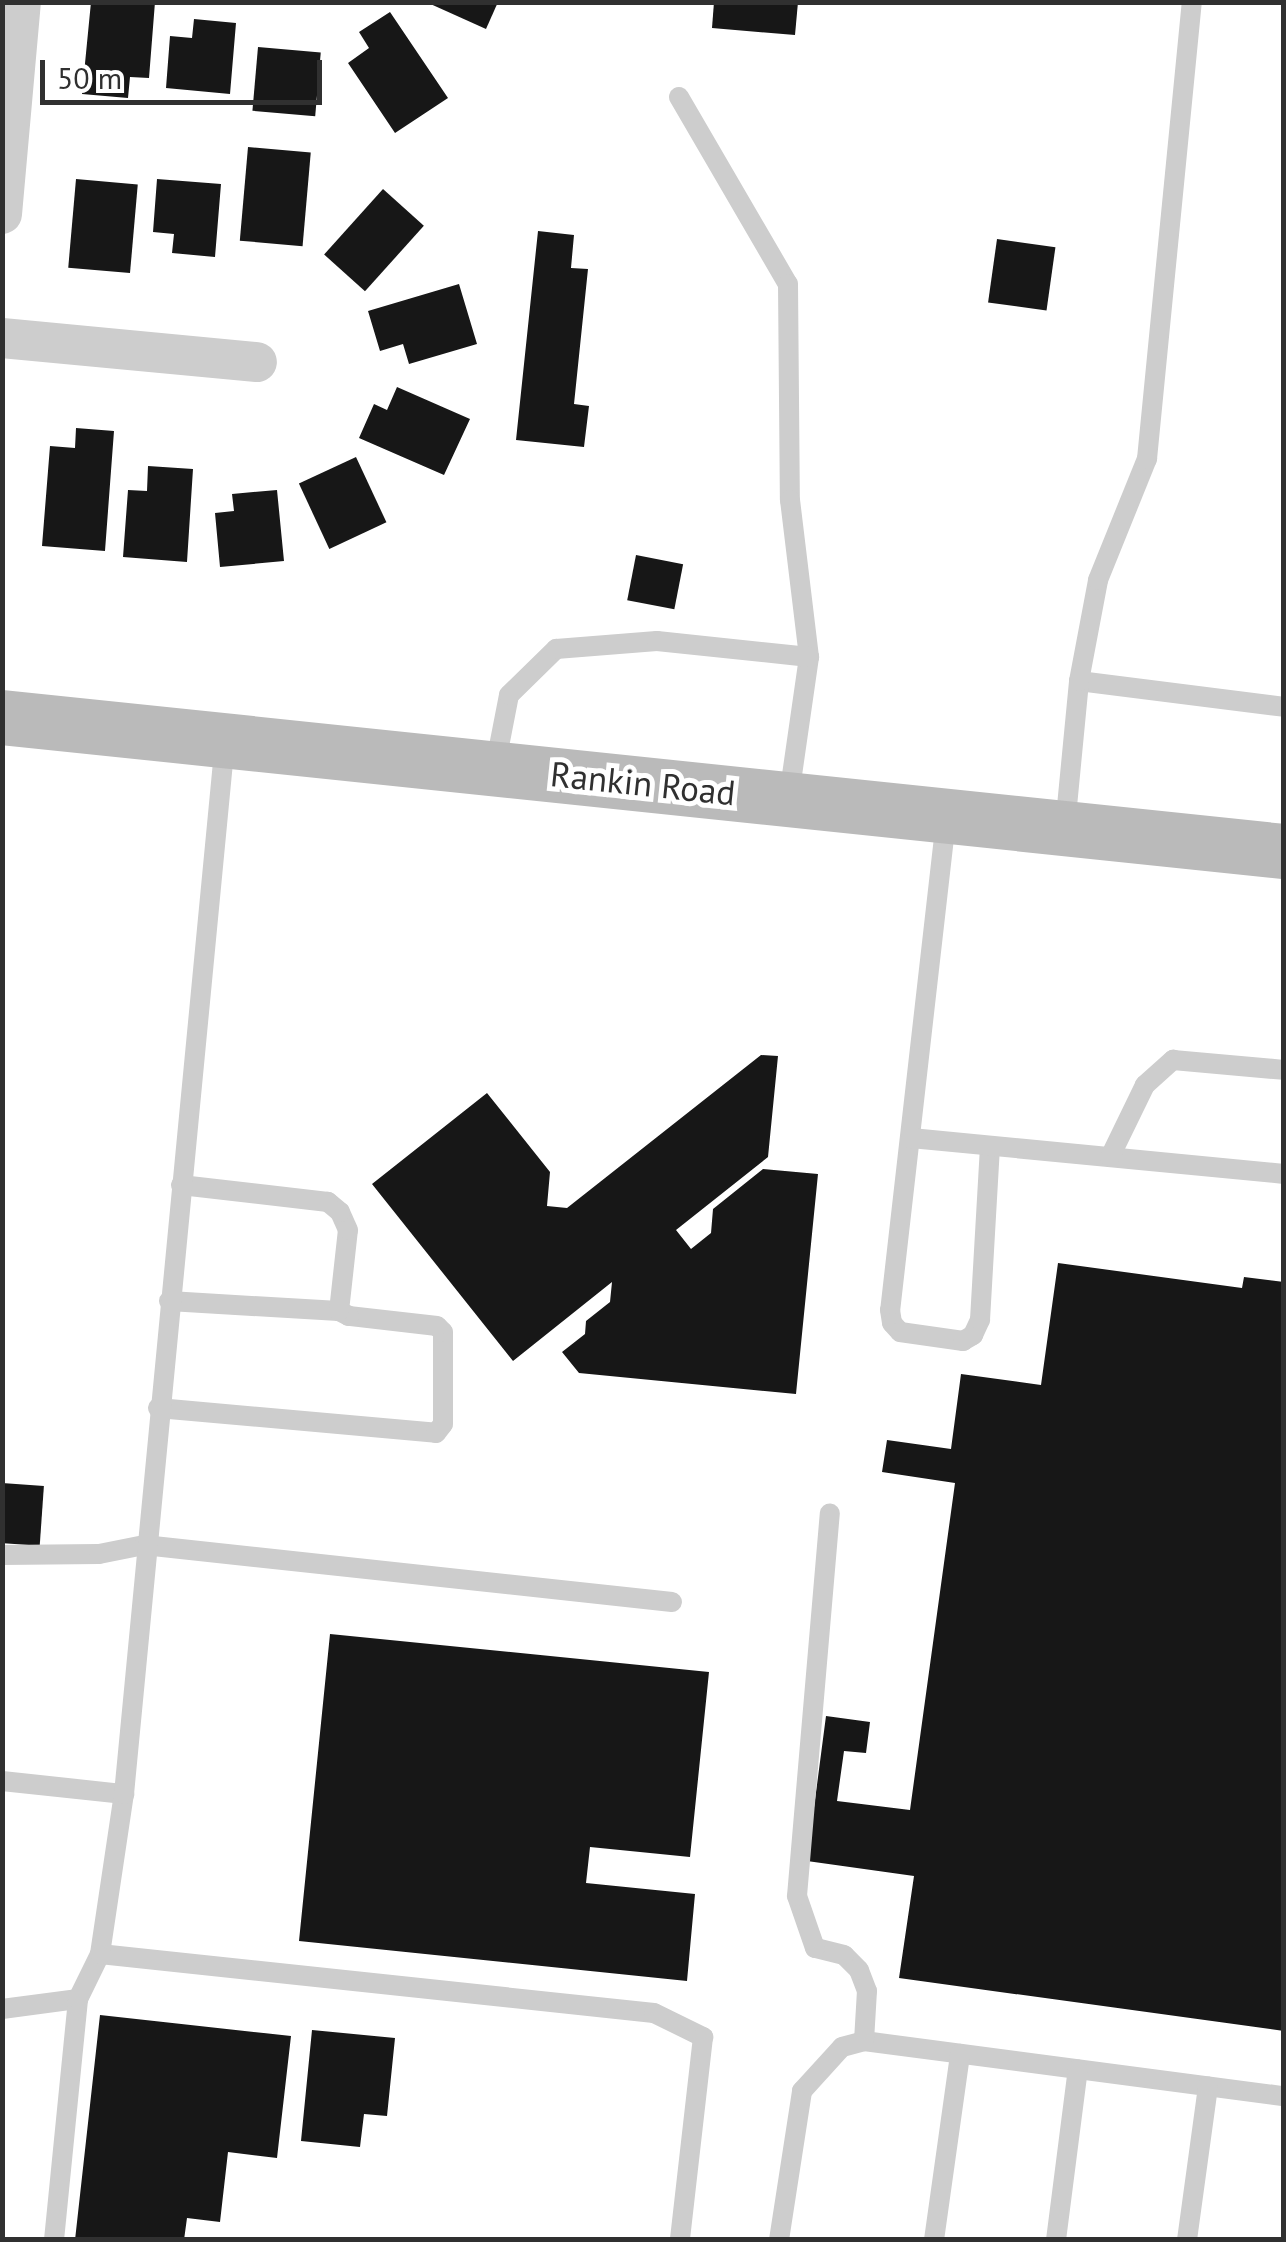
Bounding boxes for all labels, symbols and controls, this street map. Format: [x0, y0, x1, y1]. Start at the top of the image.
scale bar [45, 40, 328, 102]
text: 50 m [57, 58, 122, 97]
street label: Rankin Road [548, 752, 738, 814]

